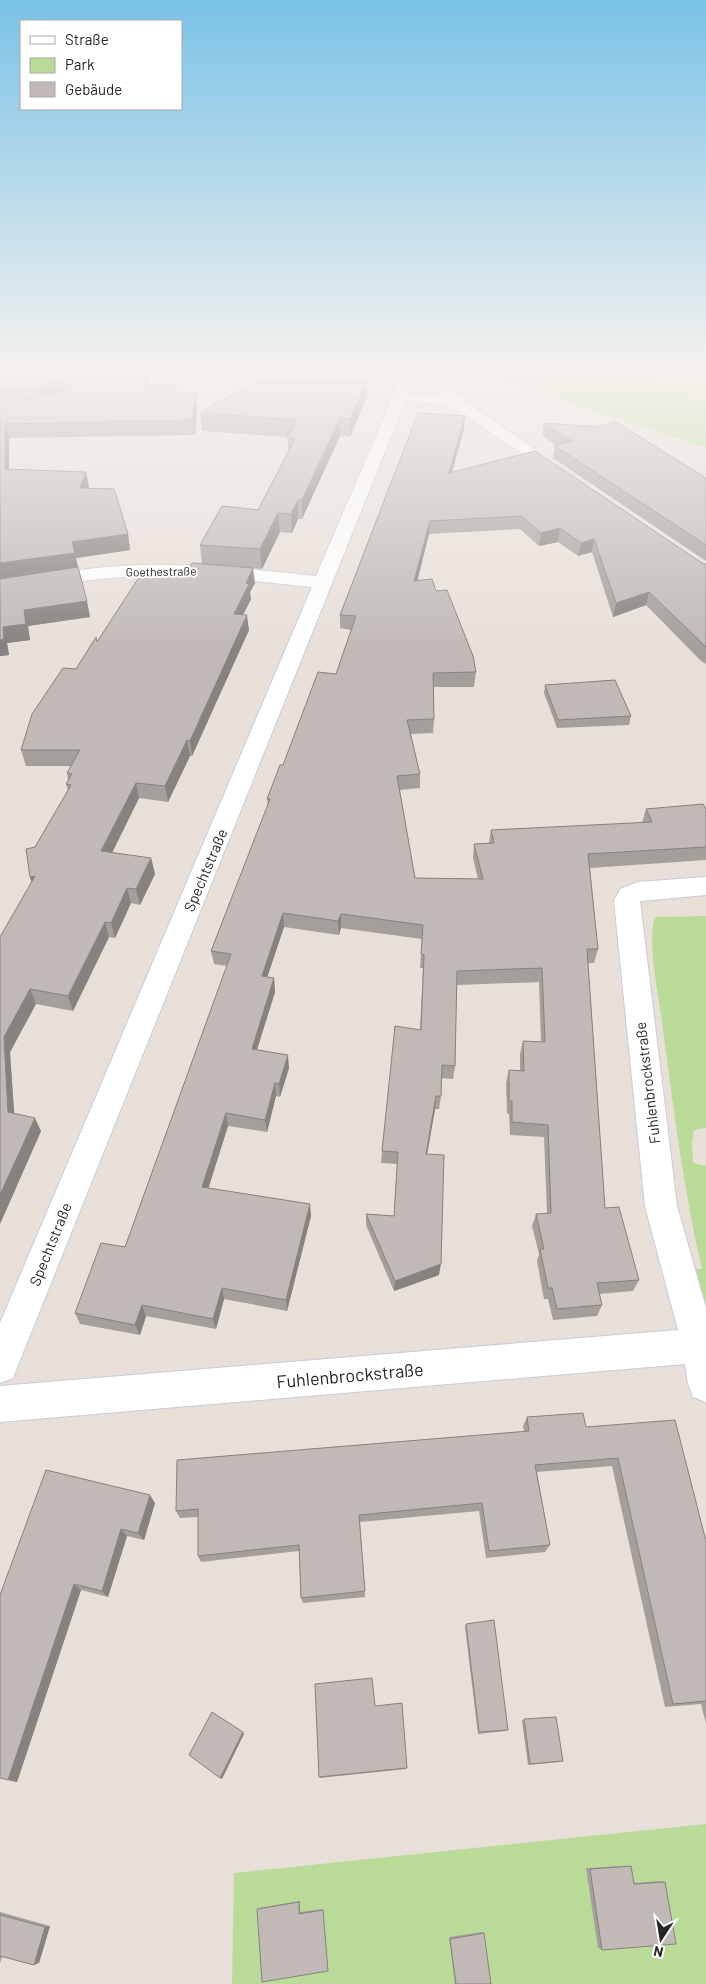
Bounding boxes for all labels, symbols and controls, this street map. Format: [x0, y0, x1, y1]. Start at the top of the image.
legend [20, 20, 182, 110]
text: Straße [65, 30, 109, 48]
text: Park [65, 55, 95, 73]
text: Gebäude [65, 80, 122, 98]
street label: Goethestraße [125, 563, 197, 579]
street label: Spechtstraße [179, 826, 231, 914]
street label: Fuhlenbrockstraße [631, 1021, 663, 1145]
street label: Spechtstraße [25, 1200, 75, 1288]
street label: Fuhlenbrockstraße [275, 1358, 425, 1392]
north arrow [636, 1914, 686, 1964]
text: N [652, 1943, 665, 1961]

